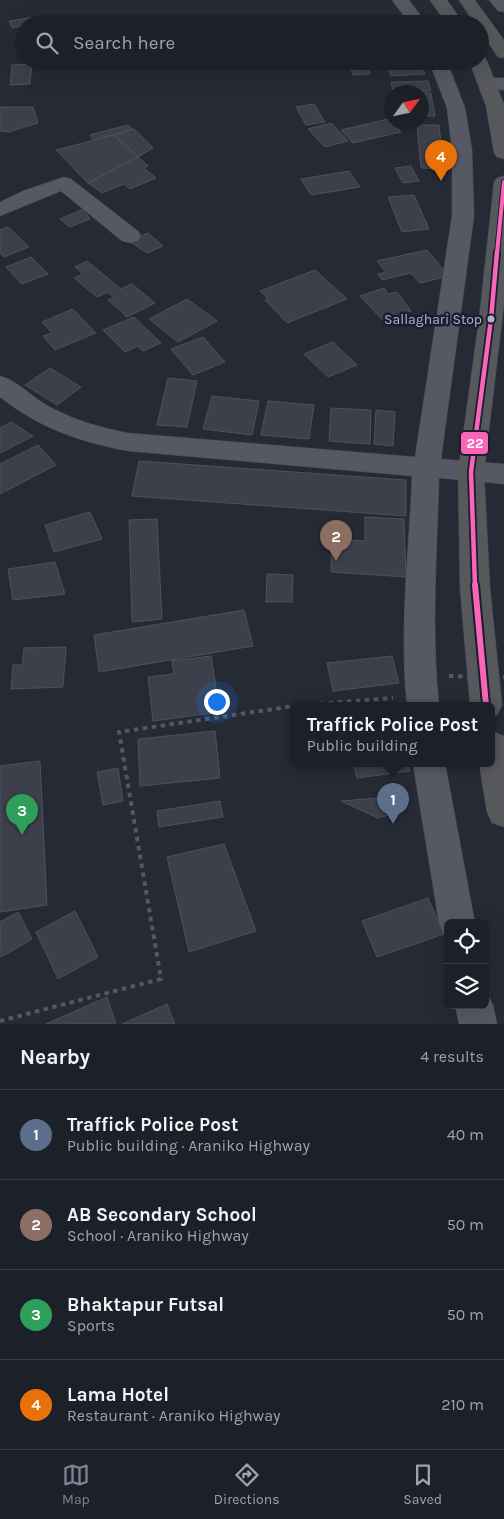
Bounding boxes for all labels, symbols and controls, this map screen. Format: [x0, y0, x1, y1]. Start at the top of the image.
search box [15, 15, 489, 70]
icon: search [33, 29, 61, 57]
text: Search here [73, 32, 175, 54]
north arrow [384, 85, 429, 130]
pin: 4 [425, 140, 457, 181]
place label: Sallaghari Stop [384, 311, 482, 328]
marker: Sallaghari Stop [486, 314, 496, 324]
line badge: 22 [460, 431, 489, 455]
text: 22 [467, 435, 483, 452]
pin: 2 [320, 520, 352, 561]
your location [204, 689, 230, 715]
popup [290, 702, 495, 767]
text: Traffick Police Post [307, 714, 478, 736]
text: Public building [307, 736, 417, 755]
pin: 1 [377, 783, 409, 824]
pin: 3 [6, 794, 38, 835]
map controls [444, 919, 489, 1009]
button: locate [444, 919, 489, 964]
button: layers [444, 964, 489, 1009]
text: Nearby [20, 1045, 90, 1069]
text: 4 results [420, 1047, 484, 1066]
text: Traffick Police Post [67, 1114, 238, 1136]
text: 1 [33, 1125, 39, 1144]
text: 40 m [447, 1125, 484, 1144]
text: Public building · Araniko Highway [67, 1136, 310, 1155]
text: AB Secondary School [67, 1204, 257, 1226]
text: 2 [31, 1215, 41, 1234]
text: 50 m [447, 1215, 484, 1234]
text: School · Araniko Highway [67, 1226, 249, 1245]
text: Bhaktapur Futsal [67, 1294, 224, 1316]
text: 3 [31, 1305, 41, 1324]
text: 50 m [447, 1305, 484, 1324]
text: Sports [67, 1316, 115, 1335]
text: Lama Hotel [67, 1384, 169, 1406]
text: 4 [31, 1395, 41, 1414]
text: 210 m [441, 1395, 484, 1414]
text: Restaurant · Araniko Highway [67, 1406, 280, 1425]
tab: Map [62, 1461, 90, 1508]
tab: Directions [214, 1461, 280, 1508]
tab: Saved [403, 1461, 442, 1508]

